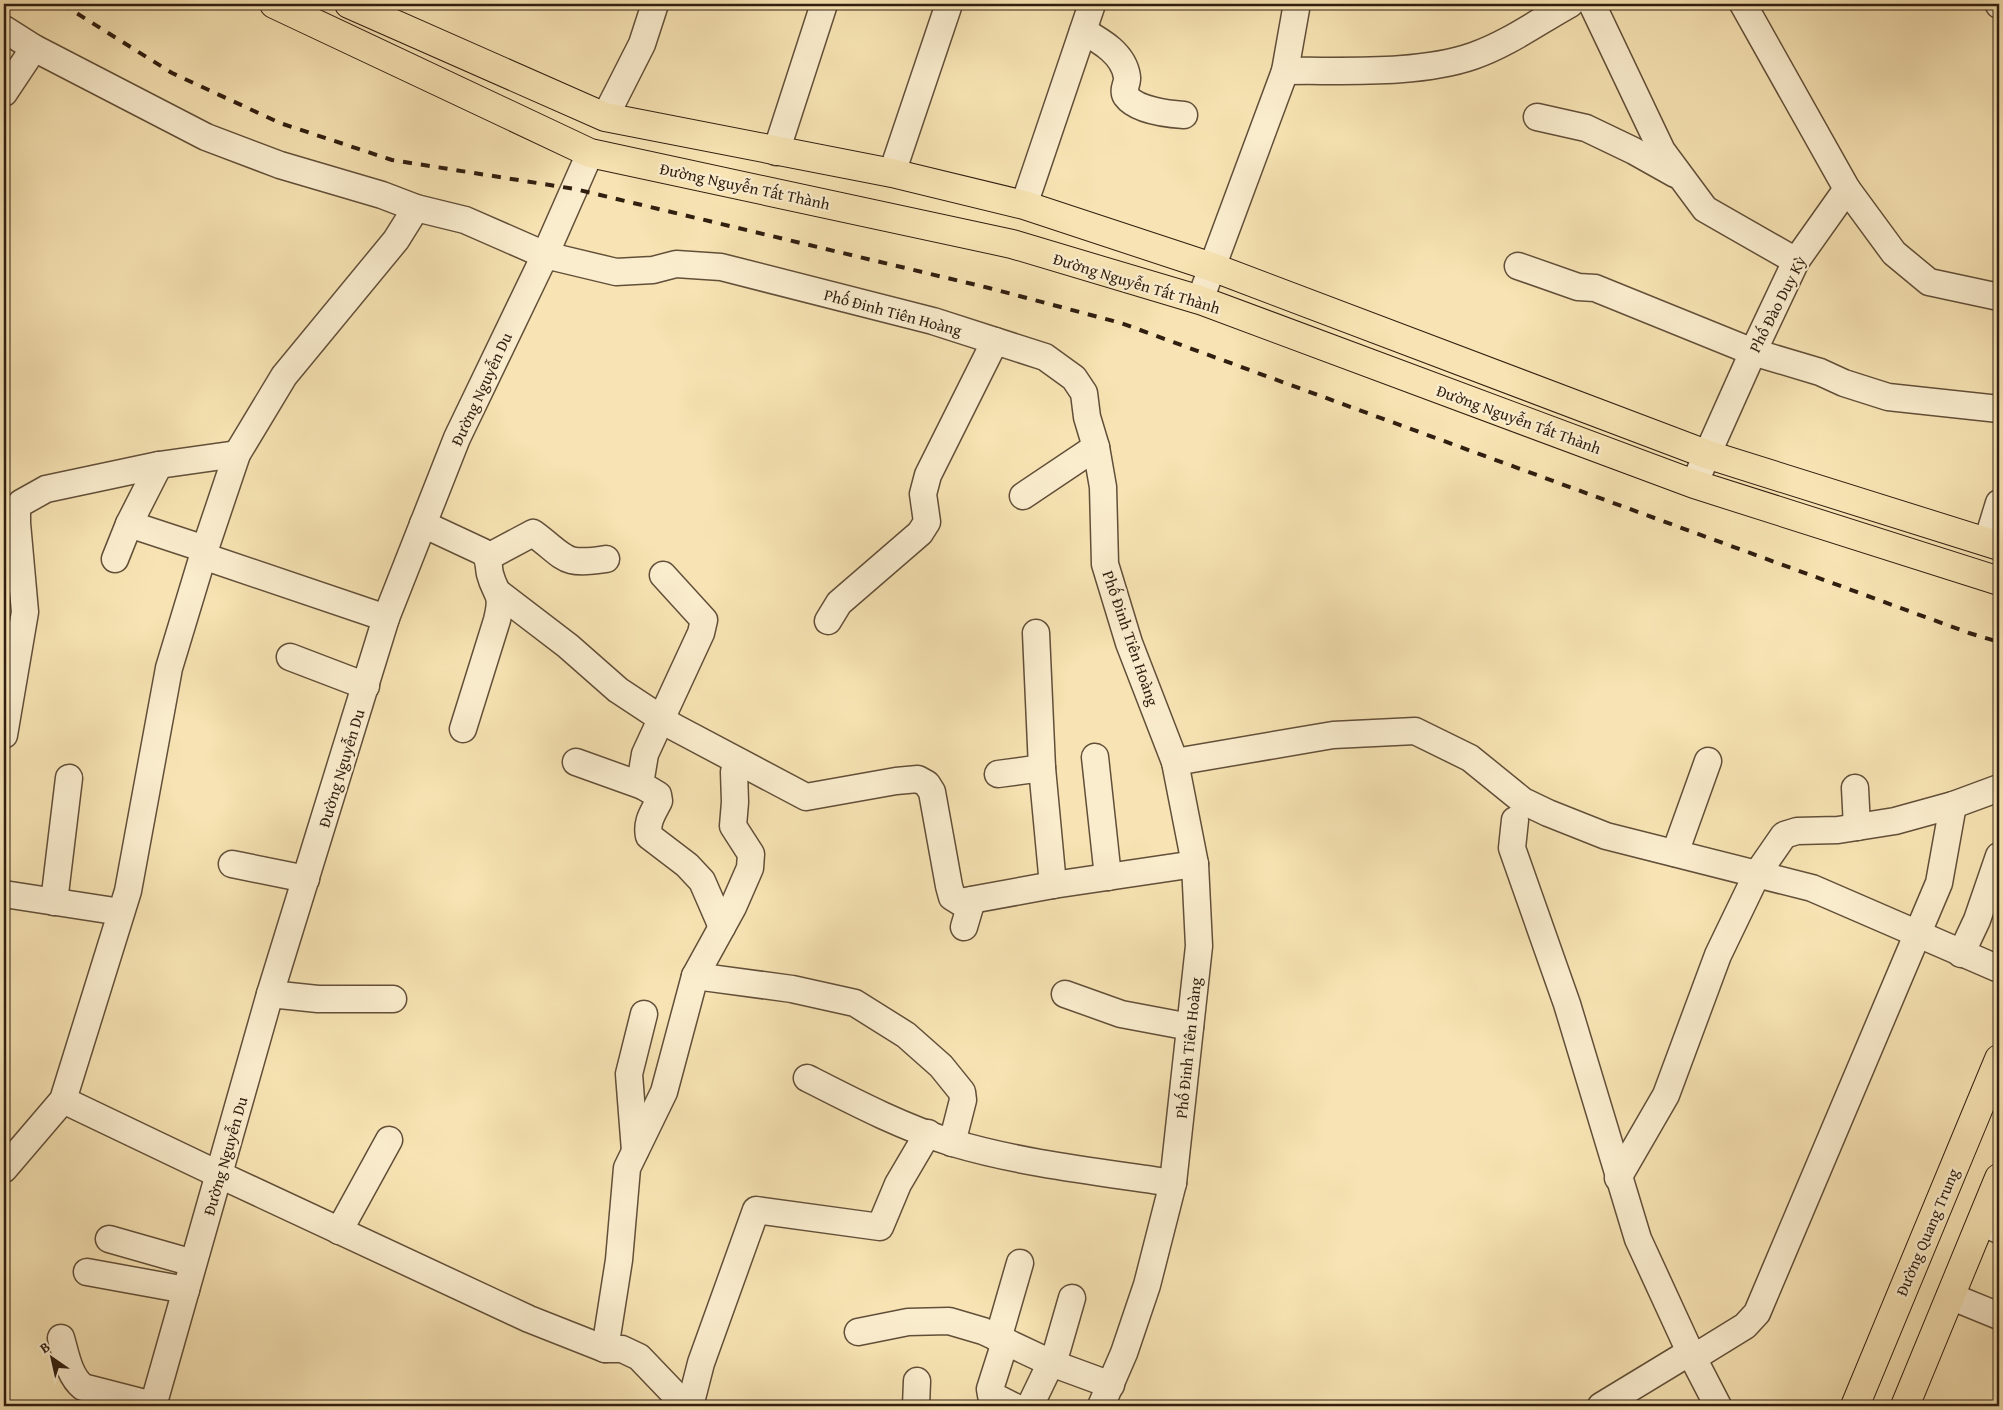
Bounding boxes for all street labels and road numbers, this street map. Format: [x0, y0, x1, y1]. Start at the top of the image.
street label: Đường Nguyễn Tất Thành [658, 156, 832, 216]
street label: Đường Nguyễn Tất Thành [1051, 246, 1223, 320]
street label: Phố Đào Duy Kỳ [1742, 252, 1812, 356]
street label: Phố Đinh Tiên Hoàng [821, 282, 965, 342]
street label: Đường Nguyễn Du [444, 328, 518, 450]
street label: Đường Nguyễn Tất Thành [1433, 378, 1605, 460]
street label: Phố Đinh Tiên Hoàng [1097, 567, 1165, 709]
street label: Đường Nguyễn Du [312, 706, 371, 830]
street label: Phố Đinh Tiên Hoàng [1169, 976, 1207, 1120]
street label: Đường Nguyễn Du [197, 1093, 254, 1218]
street label: Đường Quang Trung [1889, 1164, 1965, 1300]

